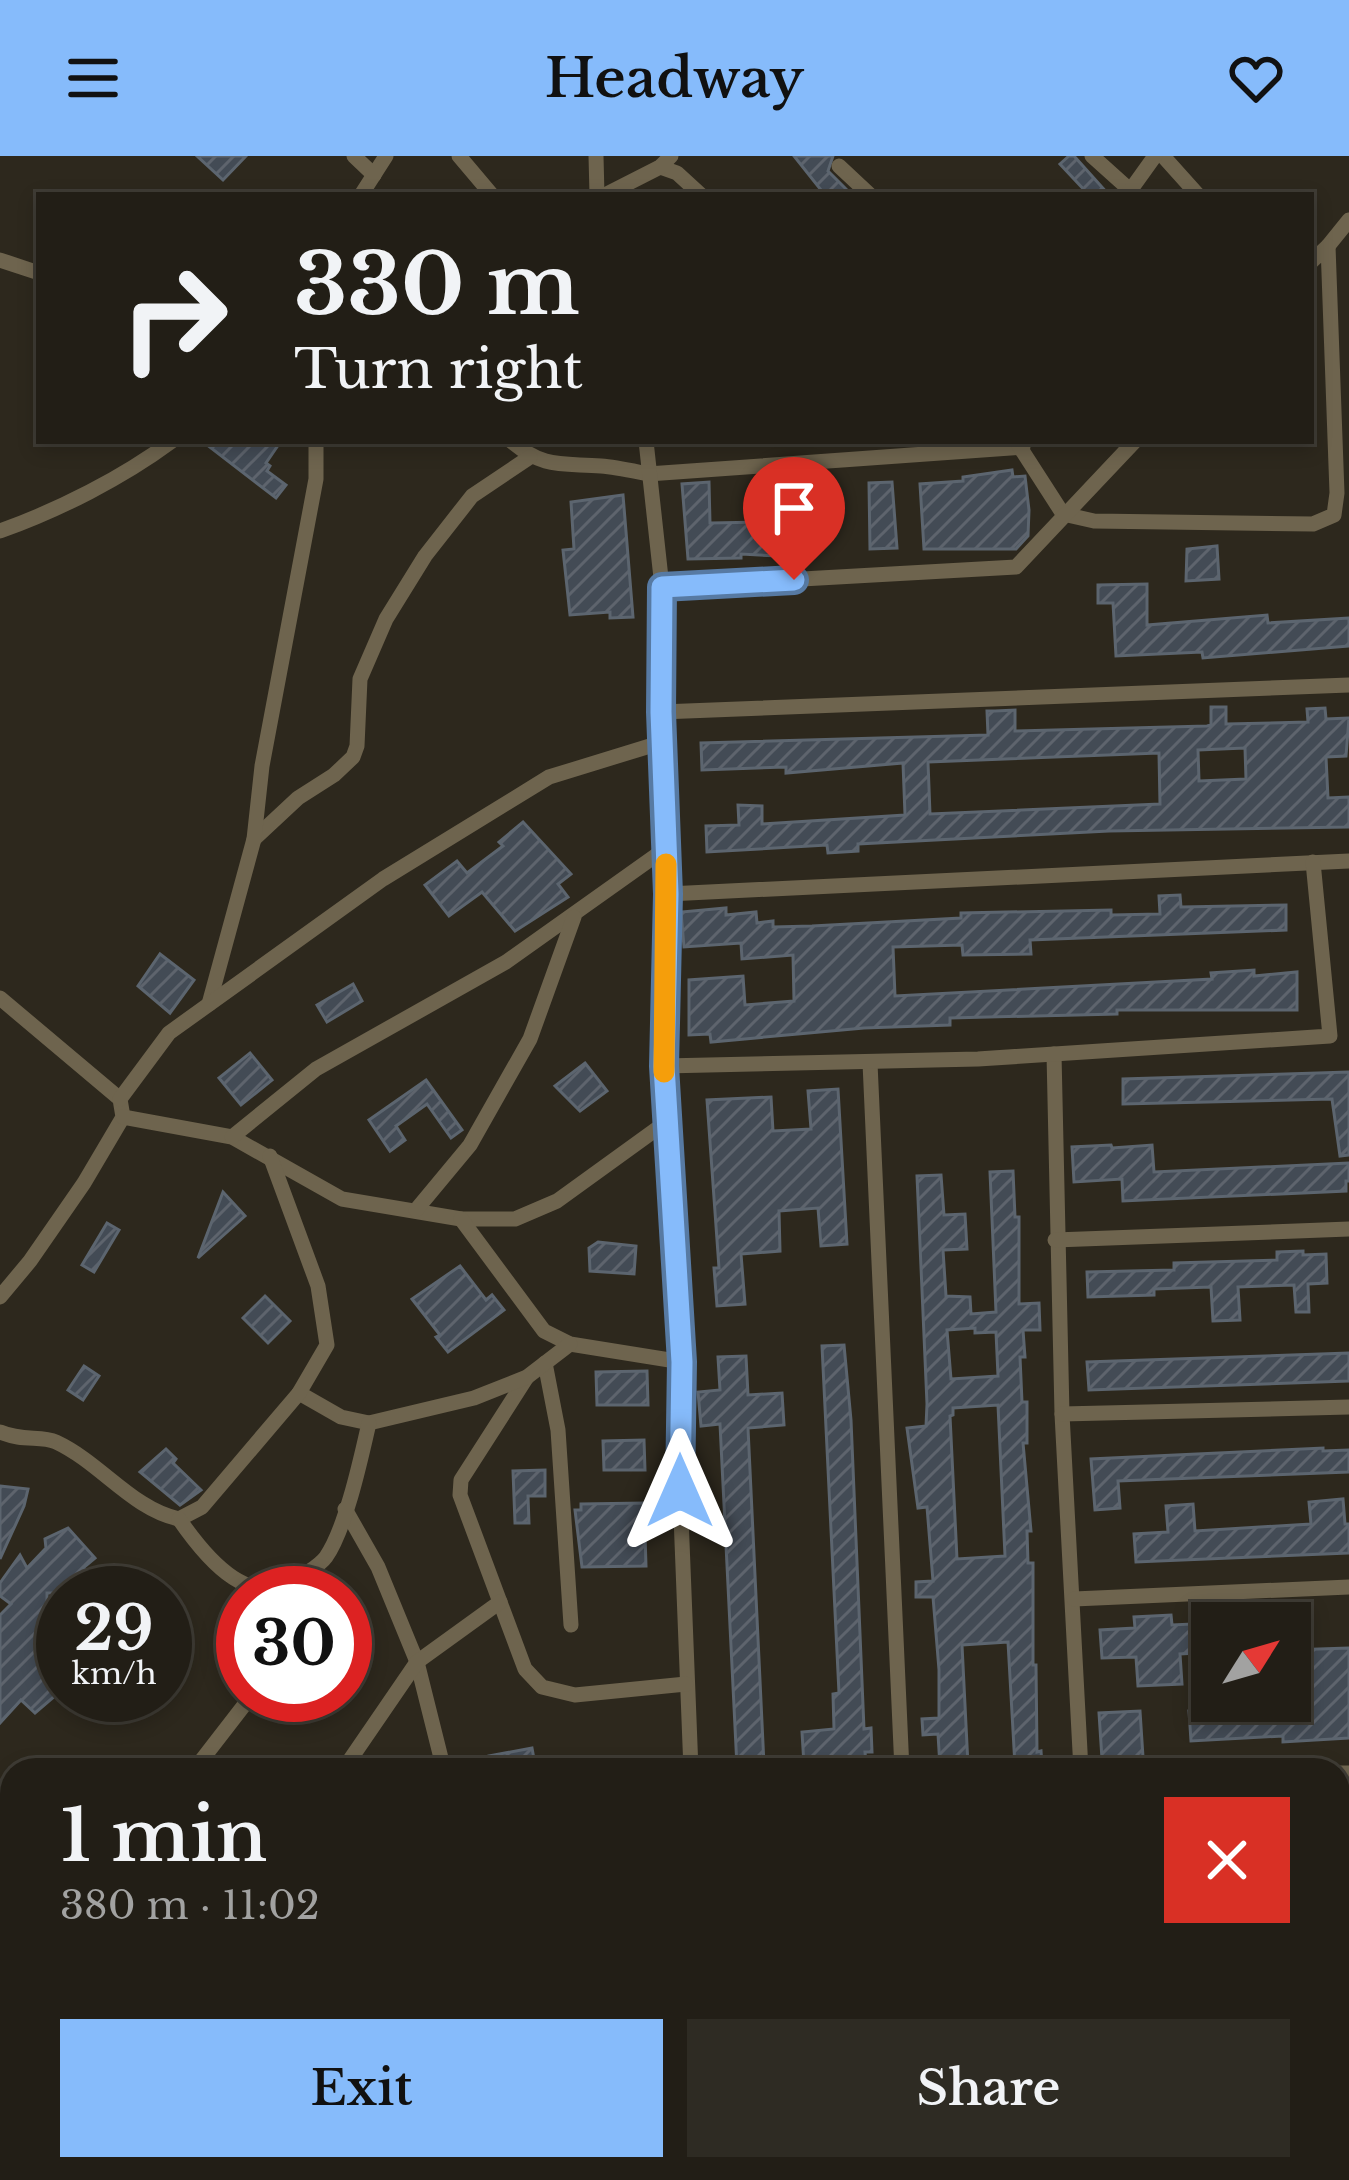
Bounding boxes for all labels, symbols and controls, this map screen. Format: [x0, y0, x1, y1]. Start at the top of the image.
icon: menu [60, 45, 126, 111]
text: Headway [545, 45, 804, 112]
icon: heart [1223, 45, 1289, 111]
text: 330 m [294, 233, 580, 337]
icon: right [96, 240, 252, 396]
text: Turn right [294, 336, 583, 403]
pin [743, 457, 845, 580]
icon: arrive [761, 475, 827, 541]
position arrow [617, 1428, 743, 1554]
speed limit sign: 30 [216, 1566, 372, 1722]
text: 29 [74, 1592, 154, 1666]
north arrow [1191, 1602, 1311, 1722]
map controls [1191, 1602, 1311, 1722]
text: km/h [71, 1655, 157, 1692]
text: 1 min [60, 1791, 267, 1880]
button: close [1164, 1797, 1290, 1923]
text: 380 m · 11:02 [60, 1881, 320, 1930]
button: Exit [60, 2019, 663, 2157]
button: Share [687, 2019, 1290, 2157]

